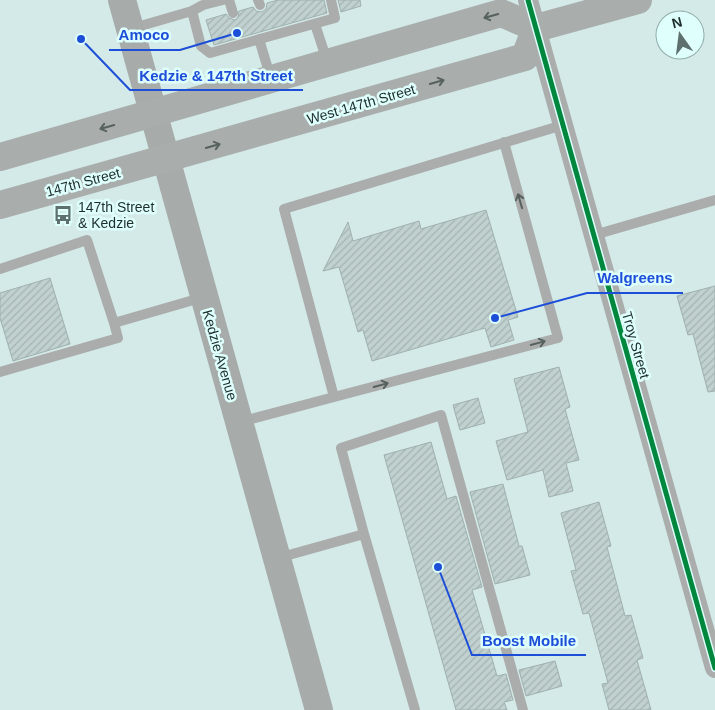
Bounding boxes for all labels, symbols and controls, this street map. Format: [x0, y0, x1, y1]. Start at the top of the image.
north arrow [655, 10, 705, 60]
one-way arrow [483, 11, 499, 21]
text: N [670, 13, 684, 31]
callout: Amoco [109, 20, 180, 50]
text: Amoco [119, 26, 169, 43]
callout: Kedzie & 147th Street [130, 60, 303, 90]
text: Kedzie & 147th Street [139, 67, 293, 84]
one-way arrow [428, 77, 444, 87]
street label: West 147th Street [305, 81, 417, 127]
one-way arrow [100, 123, 116, 132]
one-way arrow [205, 141, 221, 150]
street label: 147th Street [44, 164, 122, 200]
one-way arrow [515, 194, 525, 210]
place label: 147th Street & Kedzie [78, 199, 154, 231]
bus stop icon: 147th Street & Kedzie [52, 204, 74, 226]
callout: Walgreens [587, 263, 683, 293]
text: Walgreens [597, 269, 673, 286]
street label: Kedzie Avenue [199, 308, 241, 402]
street label: Troy Street [619, 310, 653, 380]
one-way arrow [530, 338, 546, 347]
one-way arrow [373, 380, 389, 389]
callout: Boost Mobile [472, 625, 586, 655]
text: Boost Mobile [482, 632, 576, 649]

